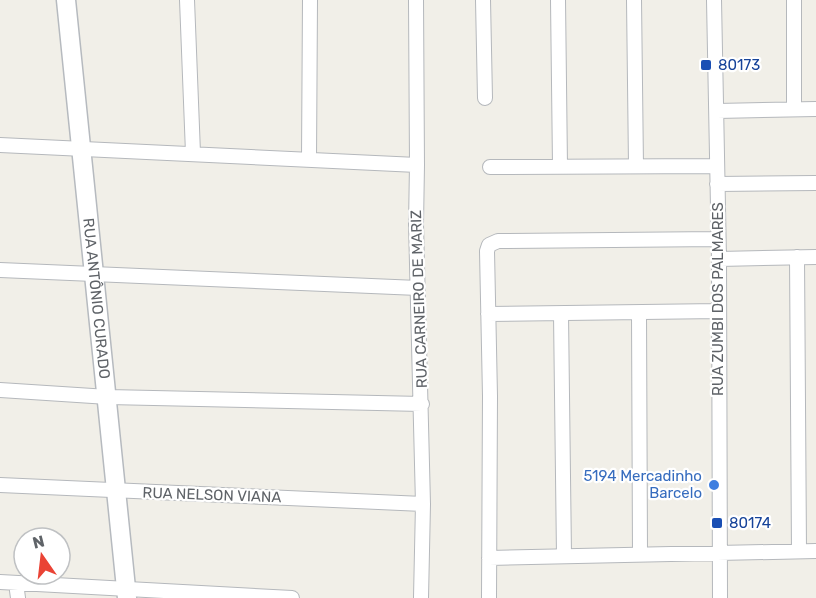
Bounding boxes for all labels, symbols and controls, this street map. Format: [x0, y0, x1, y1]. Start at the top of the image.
place label: 80173 [718, 56, 760, 74]
marker: 80173 [699, 58, 713, 72]
street label: RUA ZUMBI DOS PALMARES [709, 202, 727, 396]
street label: RUA CARNEIRO DE MARIZ [407, 210, 431, 388]
street label: RUA ANTÔNIO CURADO [79, 217, 114, 380]
place label: 5194 Mercadinho Barcelo [583, 467, 702, 502]
marker: 5194 Mercadinho Barcelo [707, 478, 721, 492]
street label: RUA NELSON VIANA [142, 484, 282, 506]
place label: 80174 [729, 514, 771, 532]
marker: 80174 [710, 516, 724, 530]
north arrow [12, 526, 72, 586]
text: N [31, 531, 46, 553]

